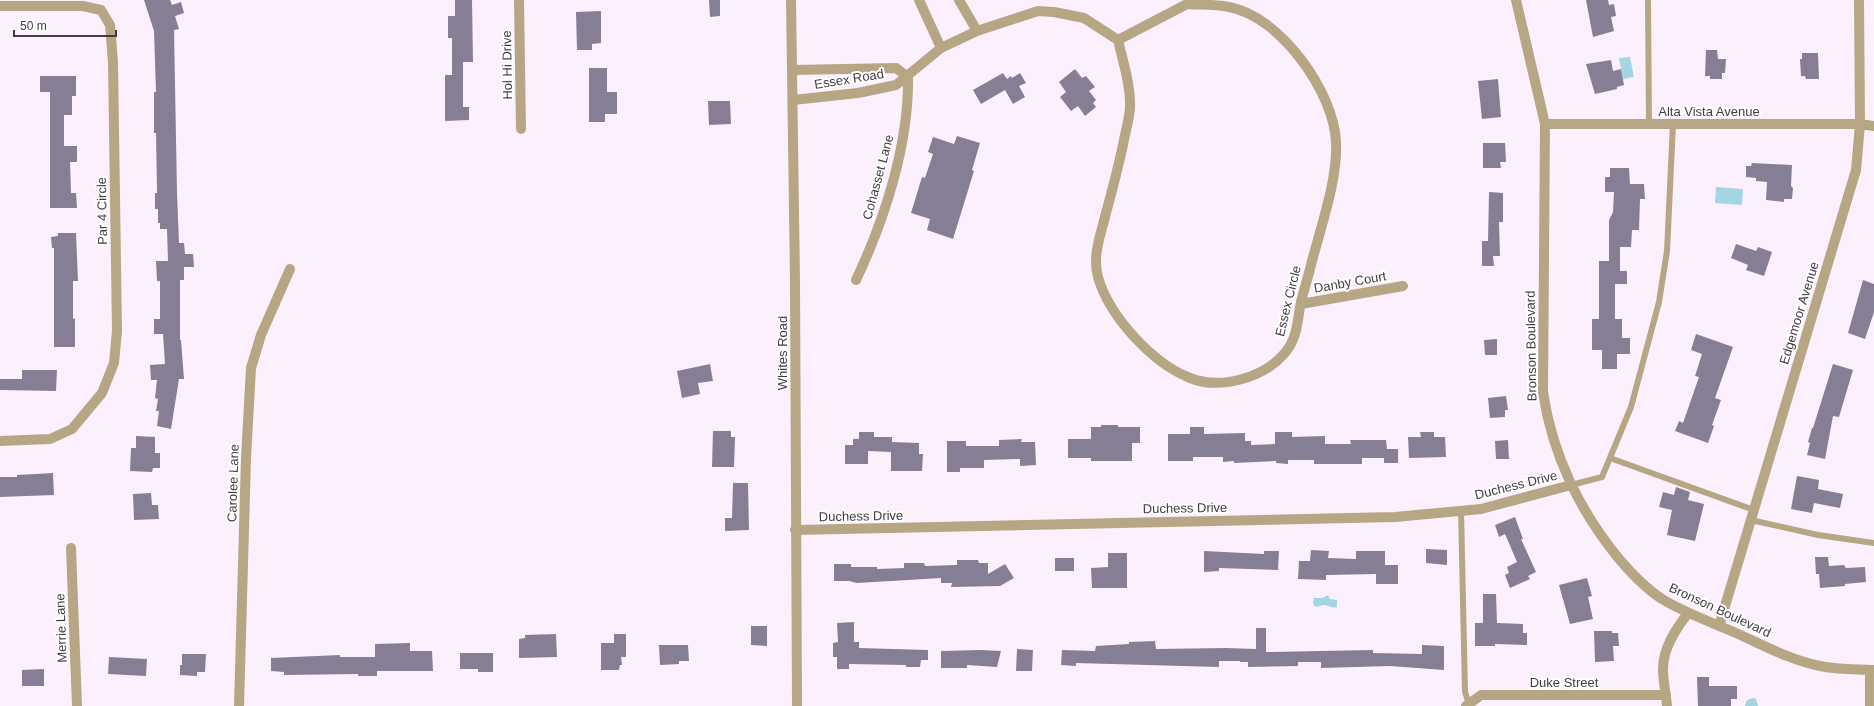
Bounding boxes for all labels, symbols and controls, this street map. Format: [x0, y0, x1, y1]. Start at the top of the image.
scale bar [14, 12, 116, 38]
text: 50 m [20, 19, 47, 33]
street label: Hol Hi Drive [499, 30, 515, 100]
street label: Essex Road [813, 66, 885, 92]
street label: Alta Vista Avenue [1658, 104, 1760, 119]
street label: Cohasset Lane [859, 133, 897, 221]
street label: Par 4 Circle [94, 177, 110, 245]
street label: Edgemoor Avenue [1776, 260, 1822, 366]
street label: Essex Circle [1272, 264, 1304, 338]
street label: Danby Court [1313, 268, 1388, 296]
street label: Bronson Boulevard [1523, 291, 1539, 401]
street label: Whites Road [775, 316, 790, 390]
street label: Carolee Lane [224, 444, 242, 522]
street label: Duchess Drive [1473, 467, 1559, 503]
street label: Duchess Drive [1143, 500, 1227, 516]
street label: Duchess Drive [819, 508, 903, 524]
street label: Bronson Boulevard [1667, 580, 1773, 640]
street label: Merrie Lane [52, 593, 70, 663]
street label: Duke Street [1530, 675, 1599, 690]

